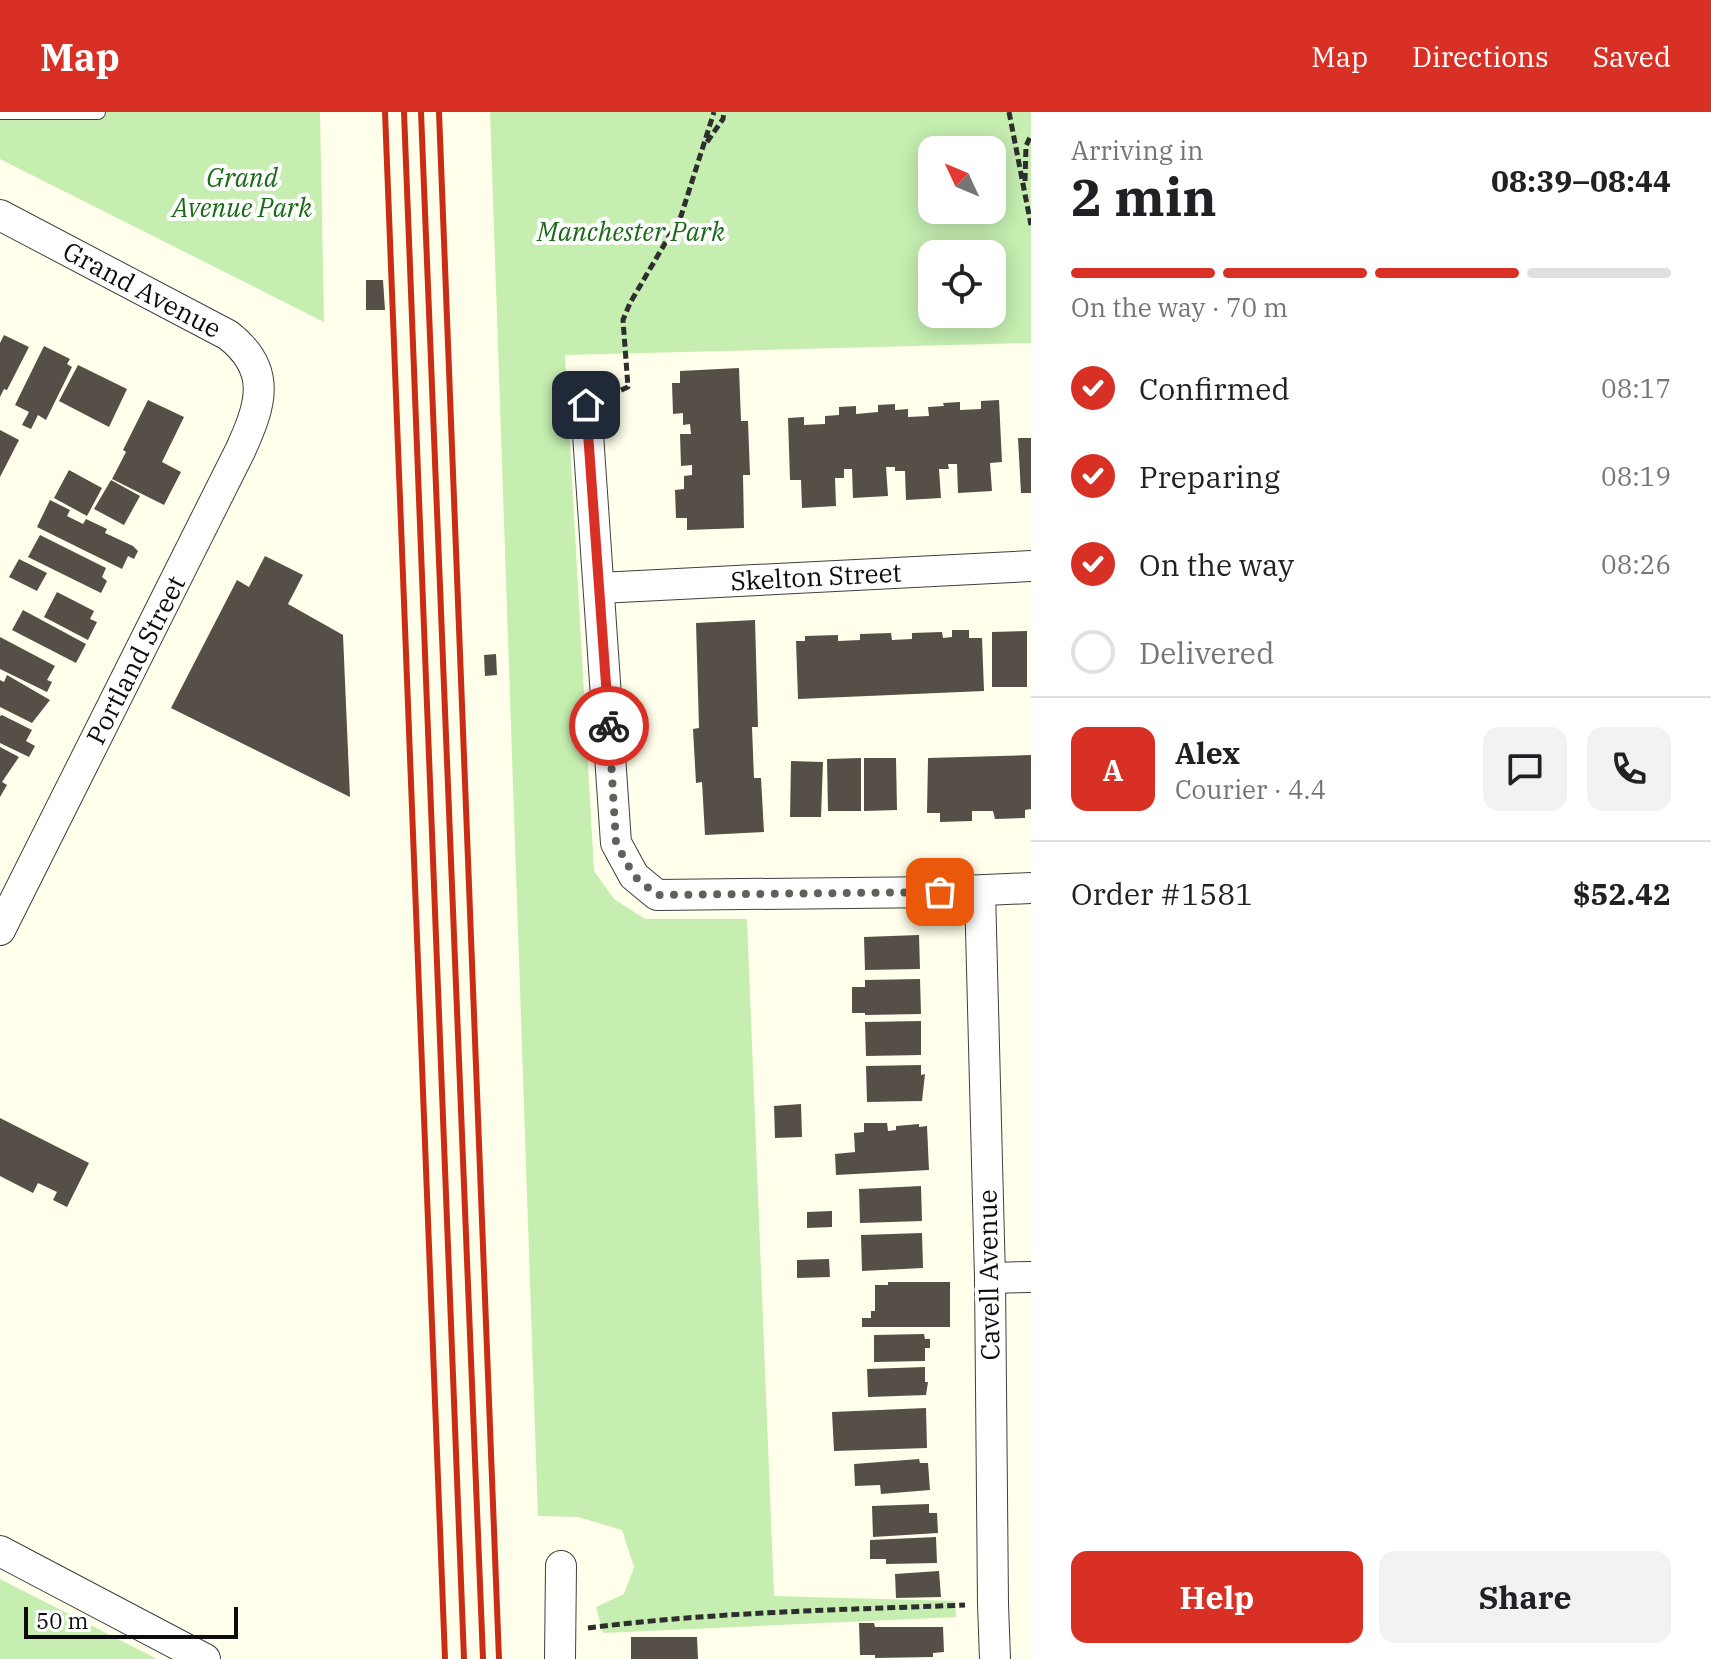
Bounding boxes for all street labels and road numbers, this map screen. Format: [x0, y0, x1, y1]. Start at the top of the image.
street label: Grand Avenue [58, 233, 227, 345]
street label: Skelton Street [730, 555, 902, 597]
street label: Portland Street [78, 569, 192, 750]
street label: Cavell Avenue [970, 1189, 1006, 1361]

